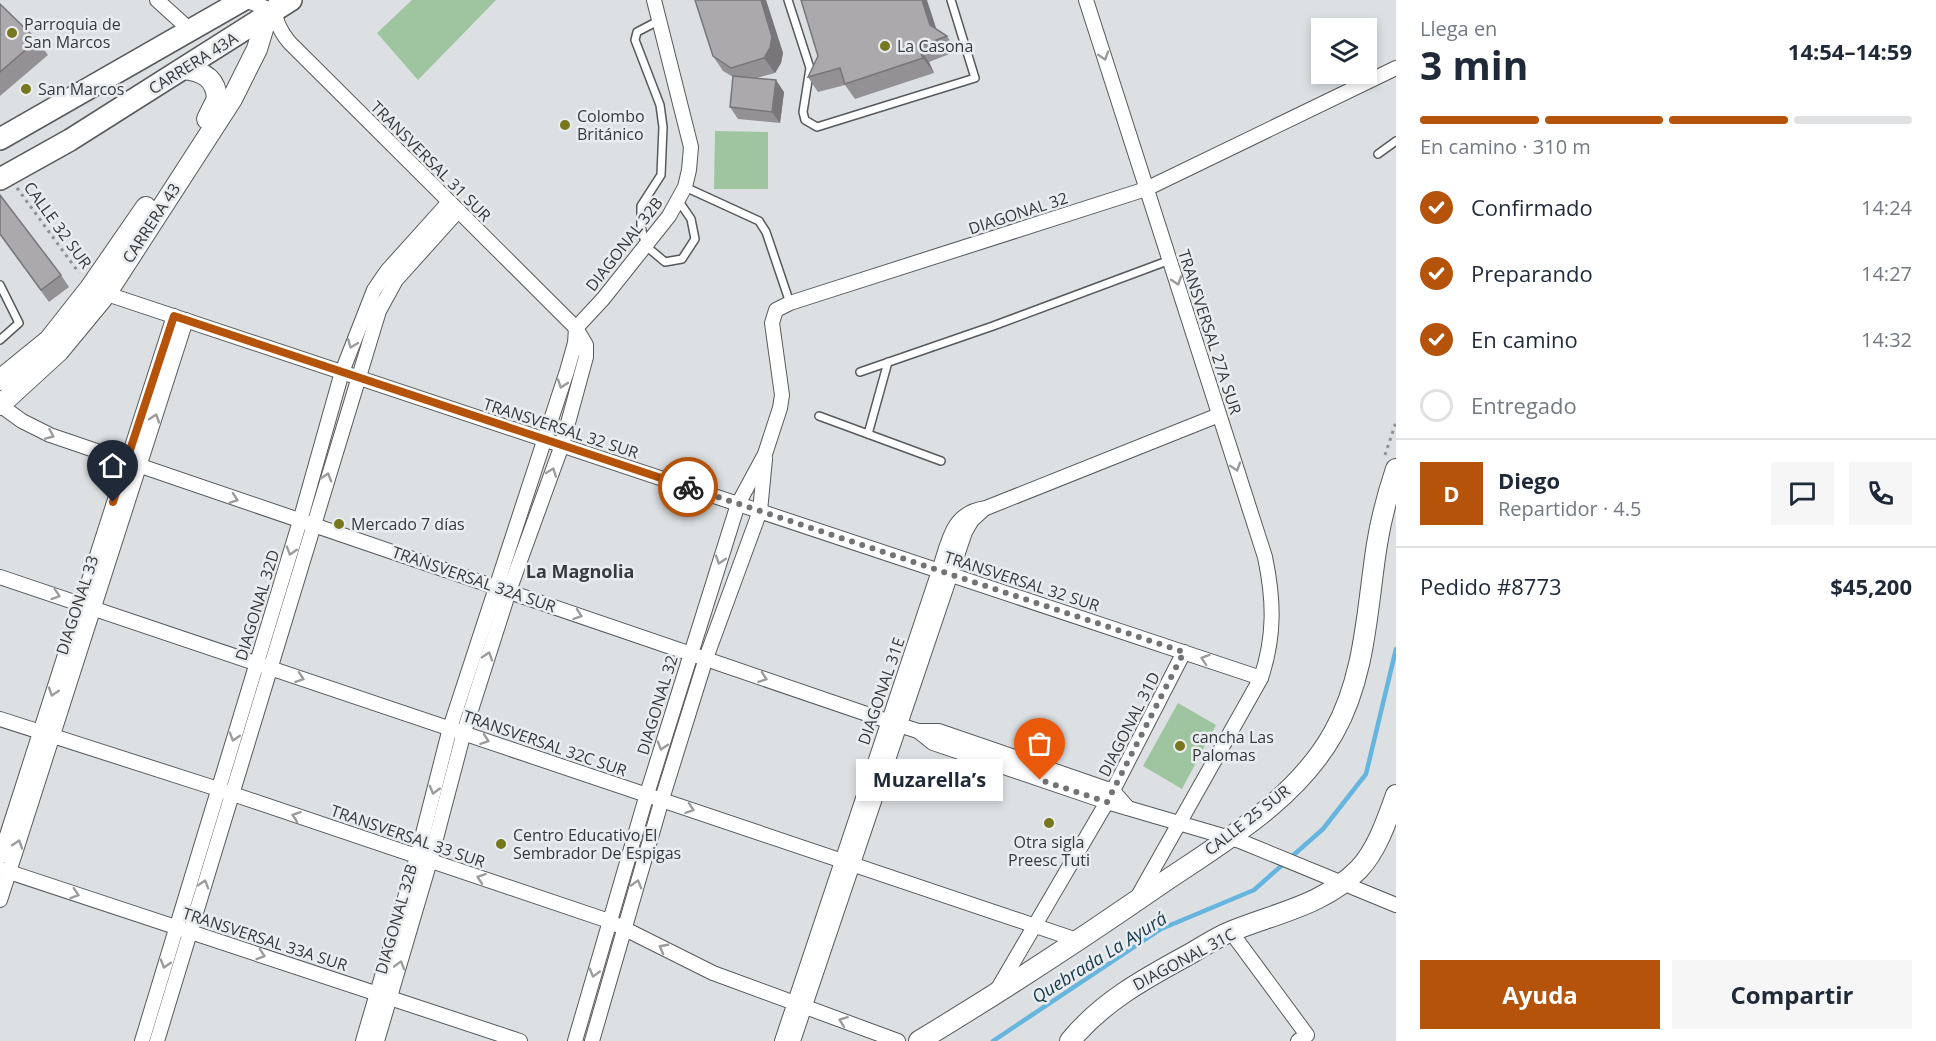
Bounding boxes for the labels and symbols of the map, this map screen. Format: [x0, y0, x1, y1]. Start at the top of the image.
place label: Parroquia de San Marcos [24, 13, 121, 53]
marker: Parroquia de San Marcos [5, 26, 19, 40]
street label: CARRERA 43A [144, 26, 243, 99]
place label: La Casona [897, 35, 973, 57]
marker: La Casona [878, 39, 892, 53]
one-way arrow [1096, 50, 1109, 61]
place label: San Marcos [38, 78, 124, 100]
marker: San Marcos [19, 82, 33, 96]
street label: TRANSVERSAL 31 SUR [366, 96, 496, 226]
place label: Colombo Británico [577, 105, 645, 145]
marker: Colombo Británico [558, 118, 572, 132]
street label: CALLE 32 SUR [19, 177, 97, 273]
street label: CARRERA 43 [117, 179, 185, 267]
street label: DIAGONAL 32 [966, 187, 1070, 239]
street label: DIAGONAL 32B [580, 192, 668, 296]
street label: TRANSVERSAL 27A SUR [1173, 247, 1247, 417]
one-way arrow [1169, 275, 1182, 286]
one-way arrow [347, 338, 360, 349]
one-way arrow [557, 378, 570, 389]
street label: TRANSVERSAL 32 SUR [481, 392, 642, 464]
one-way arrow [148, 413, 160, 424]
one-way arrow [44, 427, 55, 439]
pin [87, 440, 138, 502]
courier [658, 457, 718, 517]
one-way arrow [1229, 461, 1241, 472]
one-way arrow [545, 467, 558, 478]
one-way arrow [320, 472, 332, 483]
one-way arrow [228, 491, 239, 504]
place label: Mercado 7 días [351, 513, 465, 535]
marker: Mercado 7 días [332, 517, 346, 531]
street label: TRANSVERSAL 32A SUR [389, 541, 559, 617]
one-way arrow [286, 545, 298, 556]
street label: TRANSVERSAL 32 SUR [942, 545, 1103, 617]
street label: DIAGONAL 32D [230, 547, 284, 663]
street label: DIAGONAL 33 [51, 553, 103, 657]
one-way arrow [715, 554, 728, 565]
district label: La Magnolia [526, 559, 634, 583]
one-way arrow [50, 588, 61, 601]
one-way arrow [572, 607, 583, 620]
street label: DIAGONAL 31E [852, 634, 910, 748]
one-way arrow [481, 651, 493, 662]
street label: DIAGONAL 32 [631, 652, 683, 758]
one-way arrow [1200, 654, 1211, 666]
street label: DIAGONAL 31D [1093, 668, 1165, 780]
one-way arrow [294, 670, 305, 683]
one-way arrow [757, 670, 768, 683]
one-way arrow [47, 686, 60, 697]
street label: TRANSVERSAL 32C SUR [460, 705, 630, 781]
pin [1014, 718, 1065, 780]
place label: cancha Las Palomas [1192, 726, 1274, 766]
one-way arrow [229, 731, 241, 742]
one-way arrow [479, 732, 490, 745]
marker: cancha Las Palomas [1173, 739, 1187, 753]
one-way arrow [657, 740, 669, 751]
callout: Muzarella’s [857, 759, 1004, 801]
street label: CALLE 25 SUR [1200, 780, 1294, 860]
one-way arrow [429, 784, 441, 795]
street label: TRANSVERSAL 33 SUR [328, 799, 488, 873]
one-way arrow [684, 801, 695, 814]
one-way arrow [291, 810, 302, 823]
marker: Otra sigla Preesc Tuti [1042, 816, 1056, 830]
place label: Centro Educativo El Sembrador De Espigas [513, 824, 681, 864]
place label: Otra sigla Preesc Tuti [1008, 831, 1090, 871]
marker: Centro Educativo El Sembrador De Espigas [494, 837, 508, 851]
one-way arrow [11, 839, 23, 850]
street label: DIAGONAL 32B [370, 861, 422, 977]
one-way arrow [476, 873, 487, 886]
one-way arrow [630, 879, 643, 889]
one-way arrow [197, 880, 209, 890]
one-way arrow [70, 886, 80, 899]
street label: TRANSVERSAL 33A SUR [180, 902, 350, 976]
water label: Quebrada La Ayurá [1027, 906, 1171, 1008]
street label: DIAGONAL 31C [1129, 923, 1239, 995]
one-way arrow [659, 944, 669, 955]
one-way arrow [255, 948, 266, 960]
one-way arrow [160, 958, 172, 969]
one-way arrow [393, 960, 405, 971]
one-way arrow [589, 967, 601, 978]
one-way arrow [838, 1016, 849, 1029]

